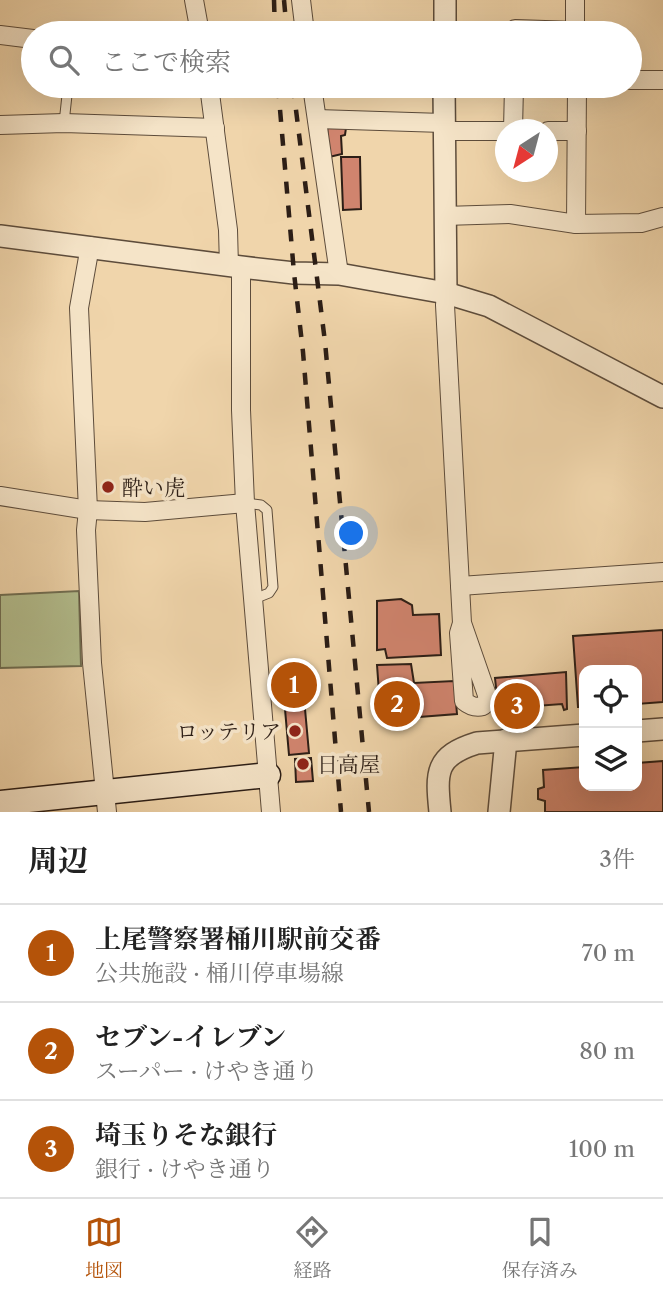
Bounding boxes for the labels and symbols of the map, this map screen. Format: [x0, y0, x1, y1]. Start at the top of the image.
north arrow [495, 119, 558, 182]
place label: 酔い虎 [122, 475, 185, 500]
marker: 酔い虎 [100, 479, 116, 495]
your location [334, 516, 368, 550]
pin: 1 [271, 659, 317, 711]
pin: 2 [374, 678, 420, 730]
pin: 3 [494, 680, 540, 732]
place label: ロッテリア [176, 719, 281, 744]
marker: ロッテリア [287, 723, 303, 739]
place label: 日高屋 [317, 752, 380, 777]
marker: 日高屋 [295, 756, 311, 772]

